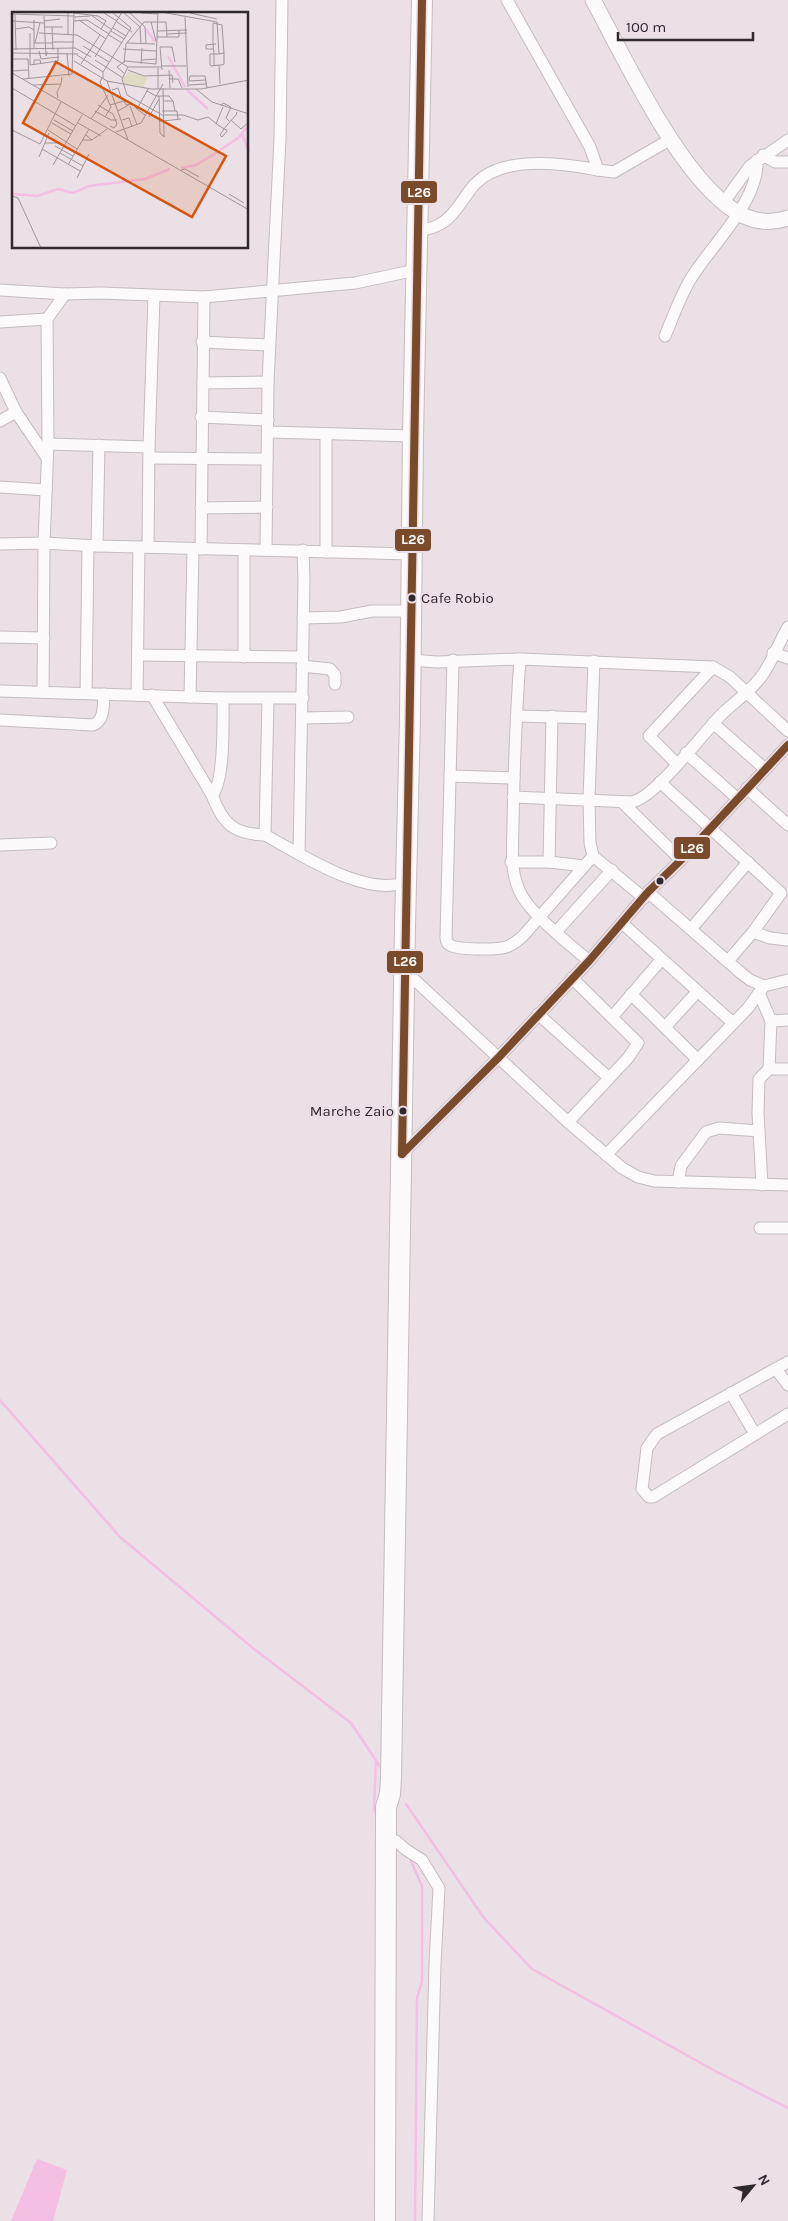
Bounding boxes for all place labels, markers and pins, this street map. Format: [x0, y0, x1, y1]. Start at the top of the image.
place label: Cafe Robio [421, 589, 494, 607]
marker: Cafe Robio [407, 593, 417, 603]
unlabelled marker [655, 876, 665, 886]
place label: Marche Zaio [310, 1102, 394, 1120]
marker: Marche Zaio [398, 1106, 408, 1116]

